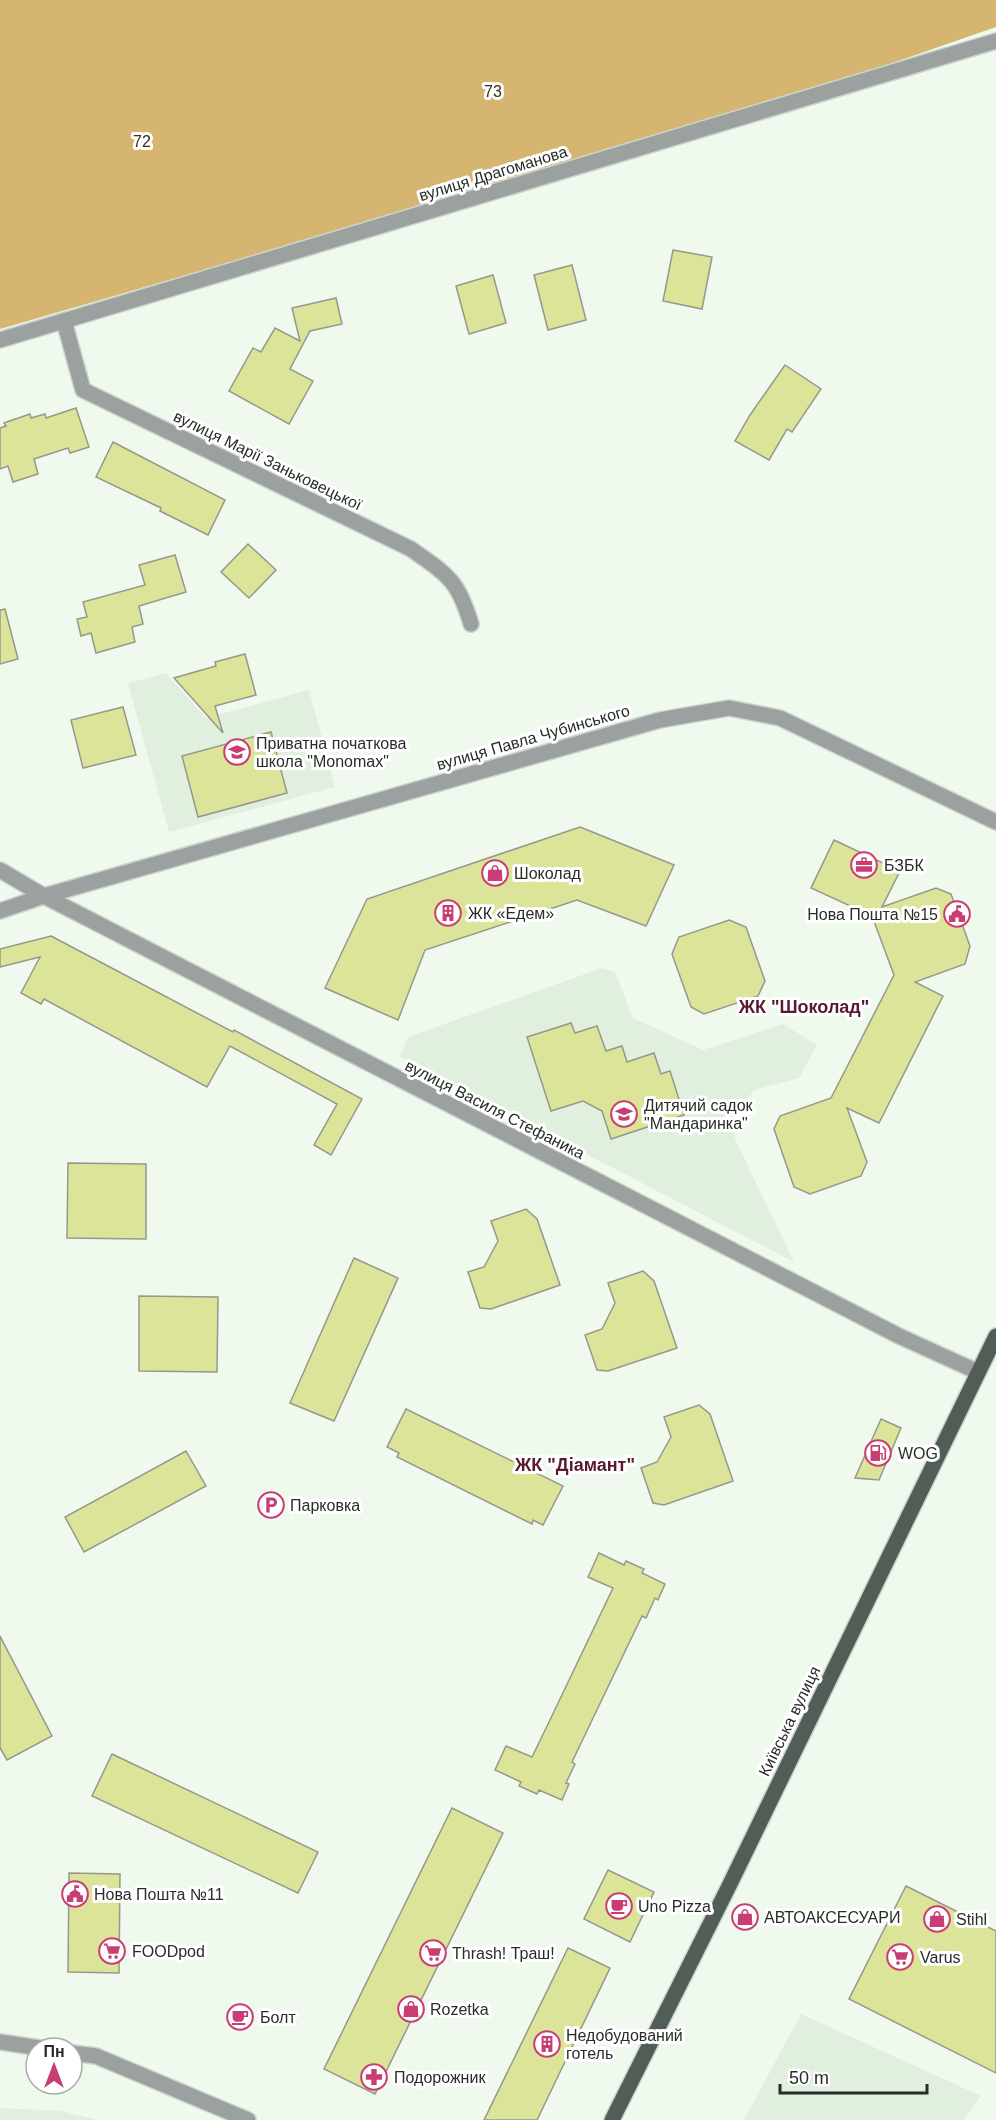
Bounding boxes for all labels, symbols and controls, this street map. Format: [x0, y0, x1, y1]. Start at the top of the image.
park label: 73 [484, 83, 502, 100]
park label: 72 [133, 133, 151, 150]
street label: вулиця Драгоманова [417, 143, 569, 204]
street label: вулиця Марії Заньковецької [171, 407, 365, 514]
street label: вулиця Павла Чубинського [435, 702, 632, 773]
place label: Приватна початкова школа "Monomax" [256, 735, 407, 770]
school or university icon: Приватна початкова школа "Monomax" [222, 737, 252, 767]
office icon: БЗБК [849, 850, 879, 880]
place label: БЗБК [884, 857, 924, 874]
shop icon: Шоколад [480, 858, 510, 888]
place label: Шоколад [514, 865, 582, 882]
building icon: ЖК «Едем» [433, 898, 463, 928]
public building icon: Нова Пошта №15 [942, 899, 972, 929]
place label: ЖК «Едем» [468, 905, 554, 922]
place label: Нова Пошта №15 [807, 906, 938, 923]
district label: ЖК "Шоколад" [738, 997, 869, 1017]
street label: вулиця Василя Стефаника [402, 1057, 587, 1162]
place label: Дитячий садок "Мандаринка" [644, 1097, 754, 1132]
school or university icon: Дитячий садок "Мандаринка" [609, 1099, 639, 1129]
fuel station icon: WOG [863, 1438, 893, 1468]
place label: WOG [898, 1445, 938, 1462]
district label: ЖК "Діамант" [514, 1455, 635, 1475]
parking icon: Парковка [256, 1490, 286, 1520]
place label: Парковка [290, 1497, 360, 1514]
street label: Київська вулиця [756, 1664, 823, 1779]
public building icon: Нова Пошта №11 [60, 1879, 90, 1909]
place label: Нова Пошта №11 [94, 1886, 224, 1903]
cafe icon: Uno Pizza [604, 1891, 634, 1921]
place label: Uno Pizza [638, 1898, 711, 1915]
shop icon: АВТОАКСЕСУАРИ [730, 1902, 760, 1932]
shop icon: Stihl [922, 1904, 952, 1934]
place label: АВТОАКСЕСУАРИ [764, 1909, 900, 1926]
place label: Stihl [956, 1911, 987, 1928]
supermarket icon: FOODpod [97, 1936, 127, 1966]
supermarket icon: Thrash! Траш! [418, 1938, 448, 1968]
supermarket icon: Varus [885, 1942, 915, 1972]
place label: FOODpod [132, 1943, 205, 1960]
place label: Thrash! Траш! [452, 1945, 555, 1962]
place label: Varus [920, 1949, 961, 1966]
shop icon: Rozetka [396, 1994, 426, 2024]
place label: Rozetka [430, 2001, 489, 2018]
cafe icon: Болт [225, 2002, 255, 2032]
place label: Болт [260, 2009, 296, 2026]
place label: Недобудований готель [566, 2027, 683, 2062]
building icon: Недобудований готель [532, 2029, 562, 2059]
north arrow [24, 2036, 84, 2096]
text: Пн [43, 2043, 65, 2060]
scale bar [780, 2057, 927, 2095]
pharmacy icon: Подорожник [359, 2062, 389, 2092]
text: 50 m [789, 2068, 829, 2088]
place label: Подорожник [394, 2069, 486, 2086]

